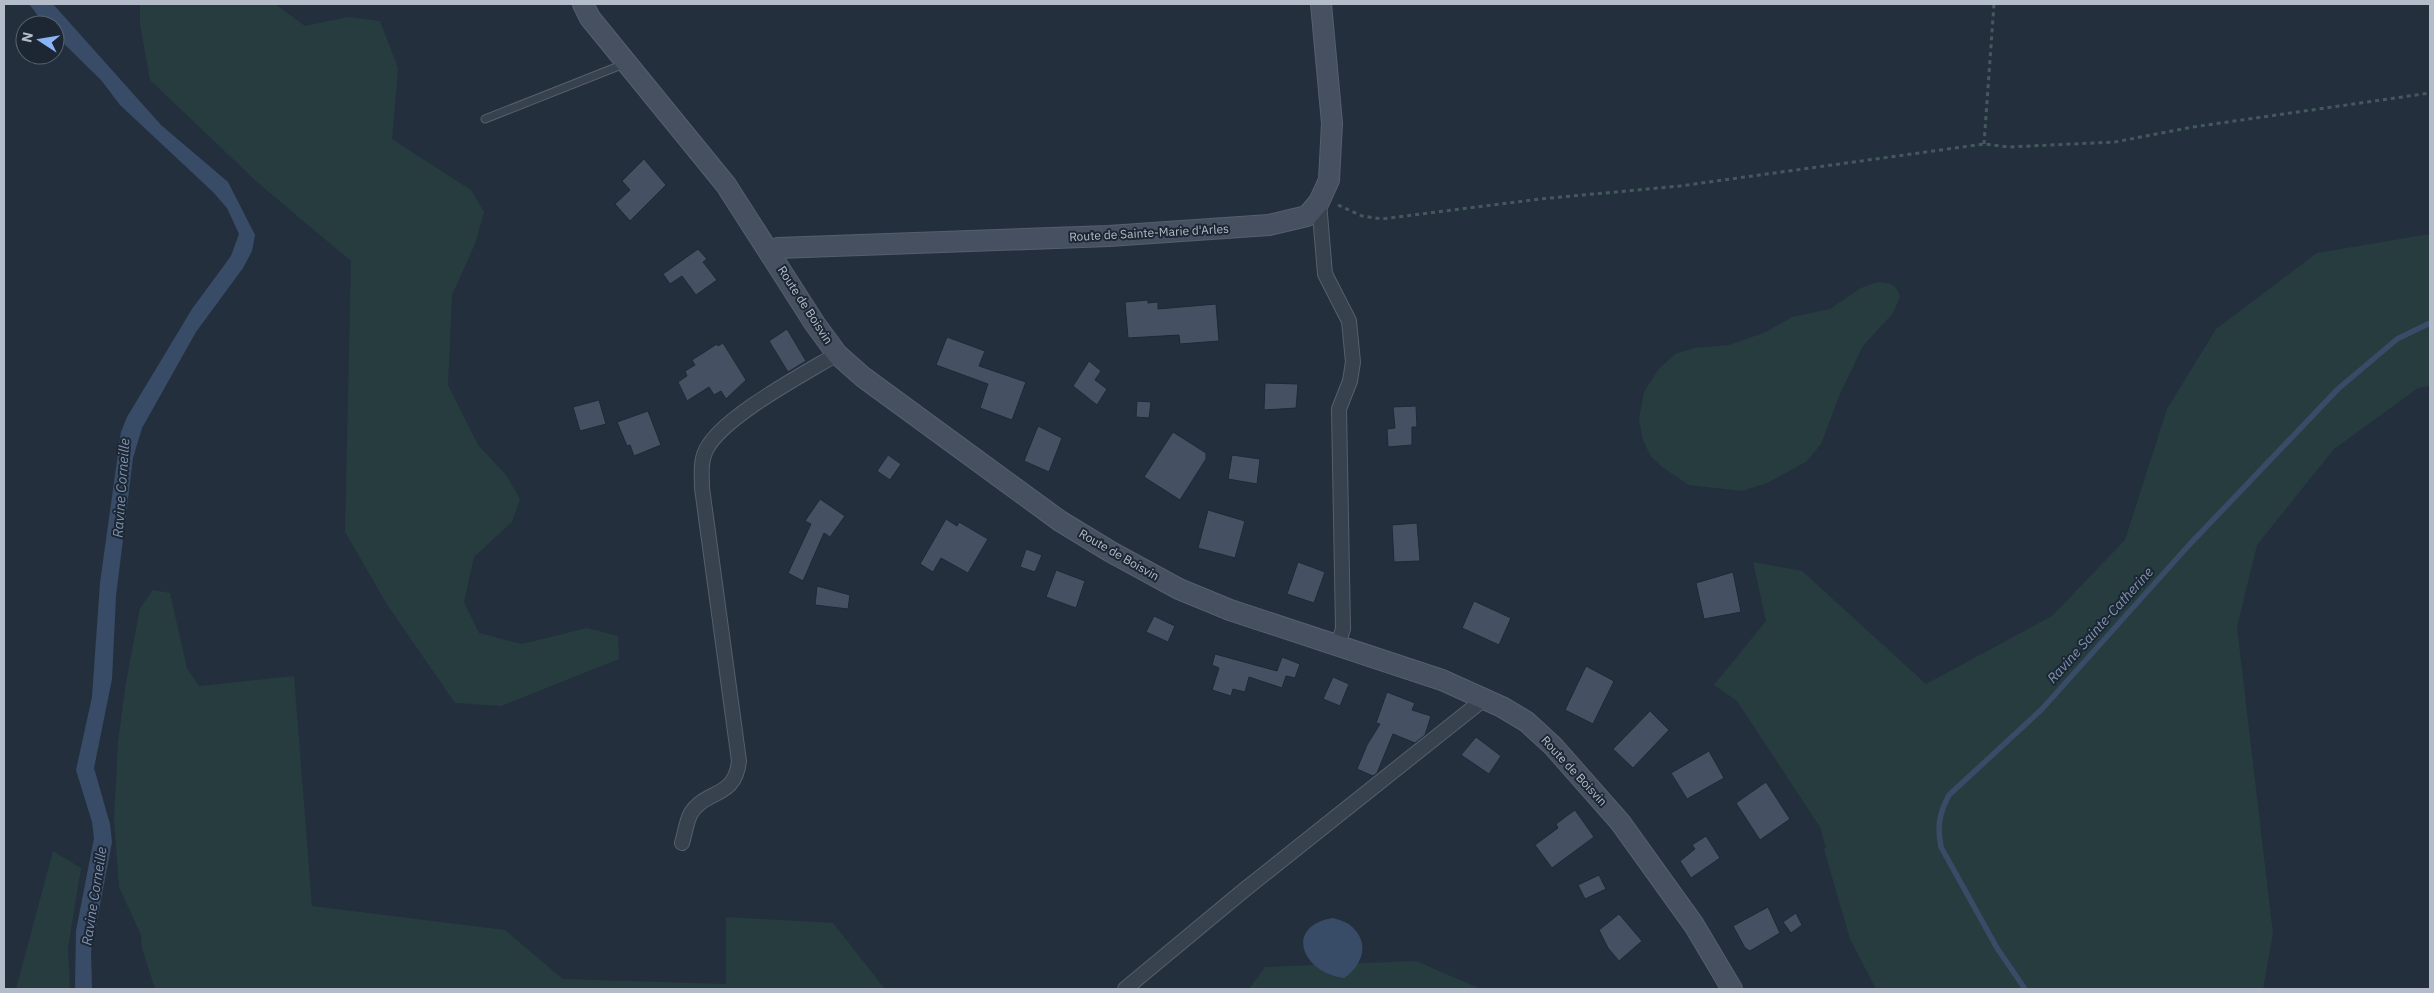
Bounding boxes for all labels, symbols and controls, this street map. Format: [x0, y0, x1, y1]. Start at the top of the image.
north arrow [15, 15, 65, 65]
text: N [17, 30, 37, 44]
street label: Route de Sainte-Marie d'Arles [1069, 221, 1229, 244]
street label: Route de Boisvin [775, 263, 836, 347]
water label: Ravine Corneille [109, 438, 133, 538]
street label: Route de Boisvin [1077, 526, 1162, 584]
water label: Ravine Sainte-Catherine [2043, 563, 2157, 687]
street label: Route de Boisvin [1538, 733, 1611, 809]
water label: Ravine Corneille [77, 845, 111, 947]

